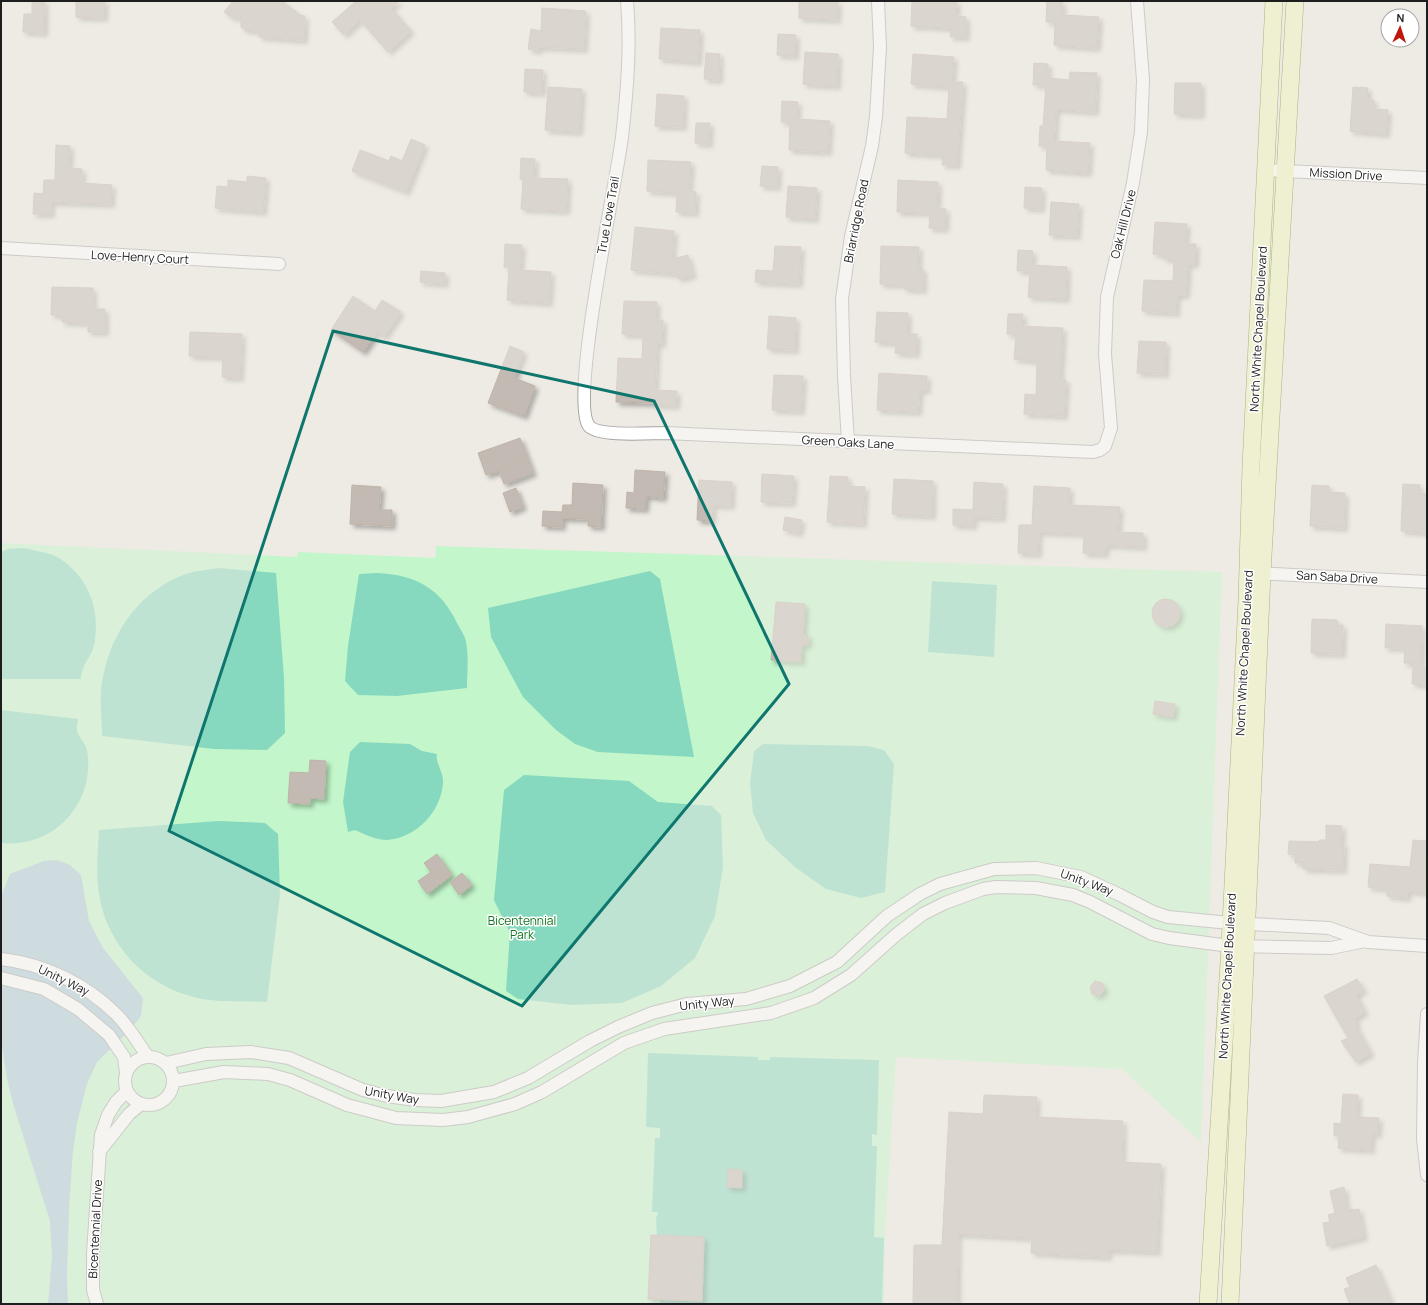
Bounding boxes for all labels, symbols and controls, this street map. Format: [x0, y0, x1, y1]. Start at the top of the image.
north arrow [1380, 8, 1420, 48]
text: N [1396, 10, 1405, 25]
street label: Mission Drive [1309, 164, 1383, 184]
street label: True Love Trail [593, 175, 623, 255]
street label: Briarridge Road [840, 178, 872, 264]
street label: Oak Hill Drive [1106, 188, 1140, 260]
street label: Love-Henry Court [91, 246, 190, 268]
street label: North White Chapel Boulevard [1245, 246, 1271, 412]
street label: Green Oaks Lane [801, 431, 895, 453]
street label: San Saba Drive [1296, 566, 1378, 588]
street label: North White Chapel Boulevard [1231, 570, 1257, 736]
street label: Unity Way [1058, 865, 1116, 900]
street label: North White Chapel Boulevard [1214, 893, 1240, 1059]
park label: Bicentennial Park [488, 912, 556, 943]
street label: Unity Way [36, 960, 93, 1000]
street label: Unity Way [679, 992, 736, 1014]
street label: Unity Way [363, 1082, 421, 1108]
street label: Bicentennial Drive [84, 1179, 106, 1279]

